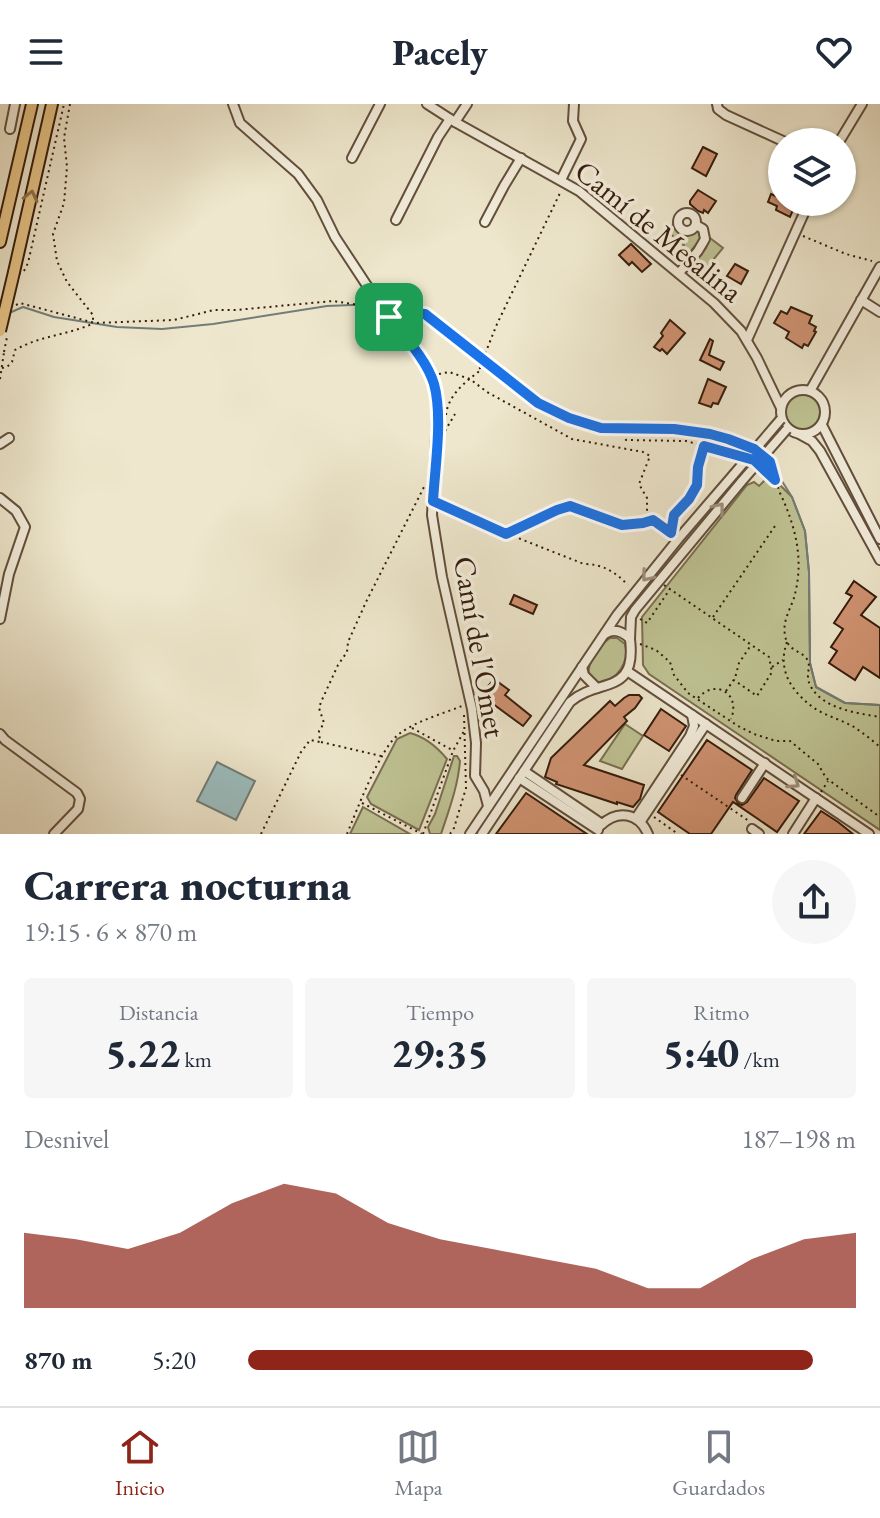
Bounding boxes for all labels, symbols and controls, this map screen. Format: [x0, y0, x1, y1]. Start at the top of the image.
text: Pacely [392, 29, 488, 76]
icon: menu [24, 30, 68, 74]
icon: heart [812, 30, 856, 74]
map controls [768, 128, 856, 216]
button: layers [768, 128, 856, 216]
street label: Camí de Mesalina [567, 151, 751, 311]
one-way arrow [22, 189, 39, 203]
pin [355, 283, 423, 351]
icon: arrive [367, 295, 411, 339]
one-way arrow [709, 503, 724, 517]
street label: Camí de l'Omet [445, 553, 515, 741]
one-way arrow [643, 567, 657, 582]
one-way arrow [785, 773, 799, 788]
text: Carrera nocturna [24, 856, 351, 913]
button: share [772, 860, 856, 944]
text: 19:15 · 6 × 870 m [24, 915, 197, 949]
text: Distancia [119, 998, 198, 1027]
text: Tiempo [406, 998, 474, 1027]
text: Ritmo [693, 998, 749, 1027]
text: 5.22 [105, 1027, 180, 1079]
text: 29:35 [391, 1027, 489, 1079]
text: 5:40 [663, 1027, 739, 1079]
text: km [180, 1045, 212, 1074]
text: /km [739, 1045, 780, 1074]
text: Desnivel [24, 1122, 109, 1156]
text: 187–198 m [741, 1122, 856, 1156]
text: 870 m [24, 1343, 92, 1377]
text: 5:20 [152, 1343, 196, 1377]
tab: Inicio [115, 1425, 165, 1502]
tab: Mapa [395, 1425, 442, 1502]
tab: Guardados [672, 1425, 765, 1502]

